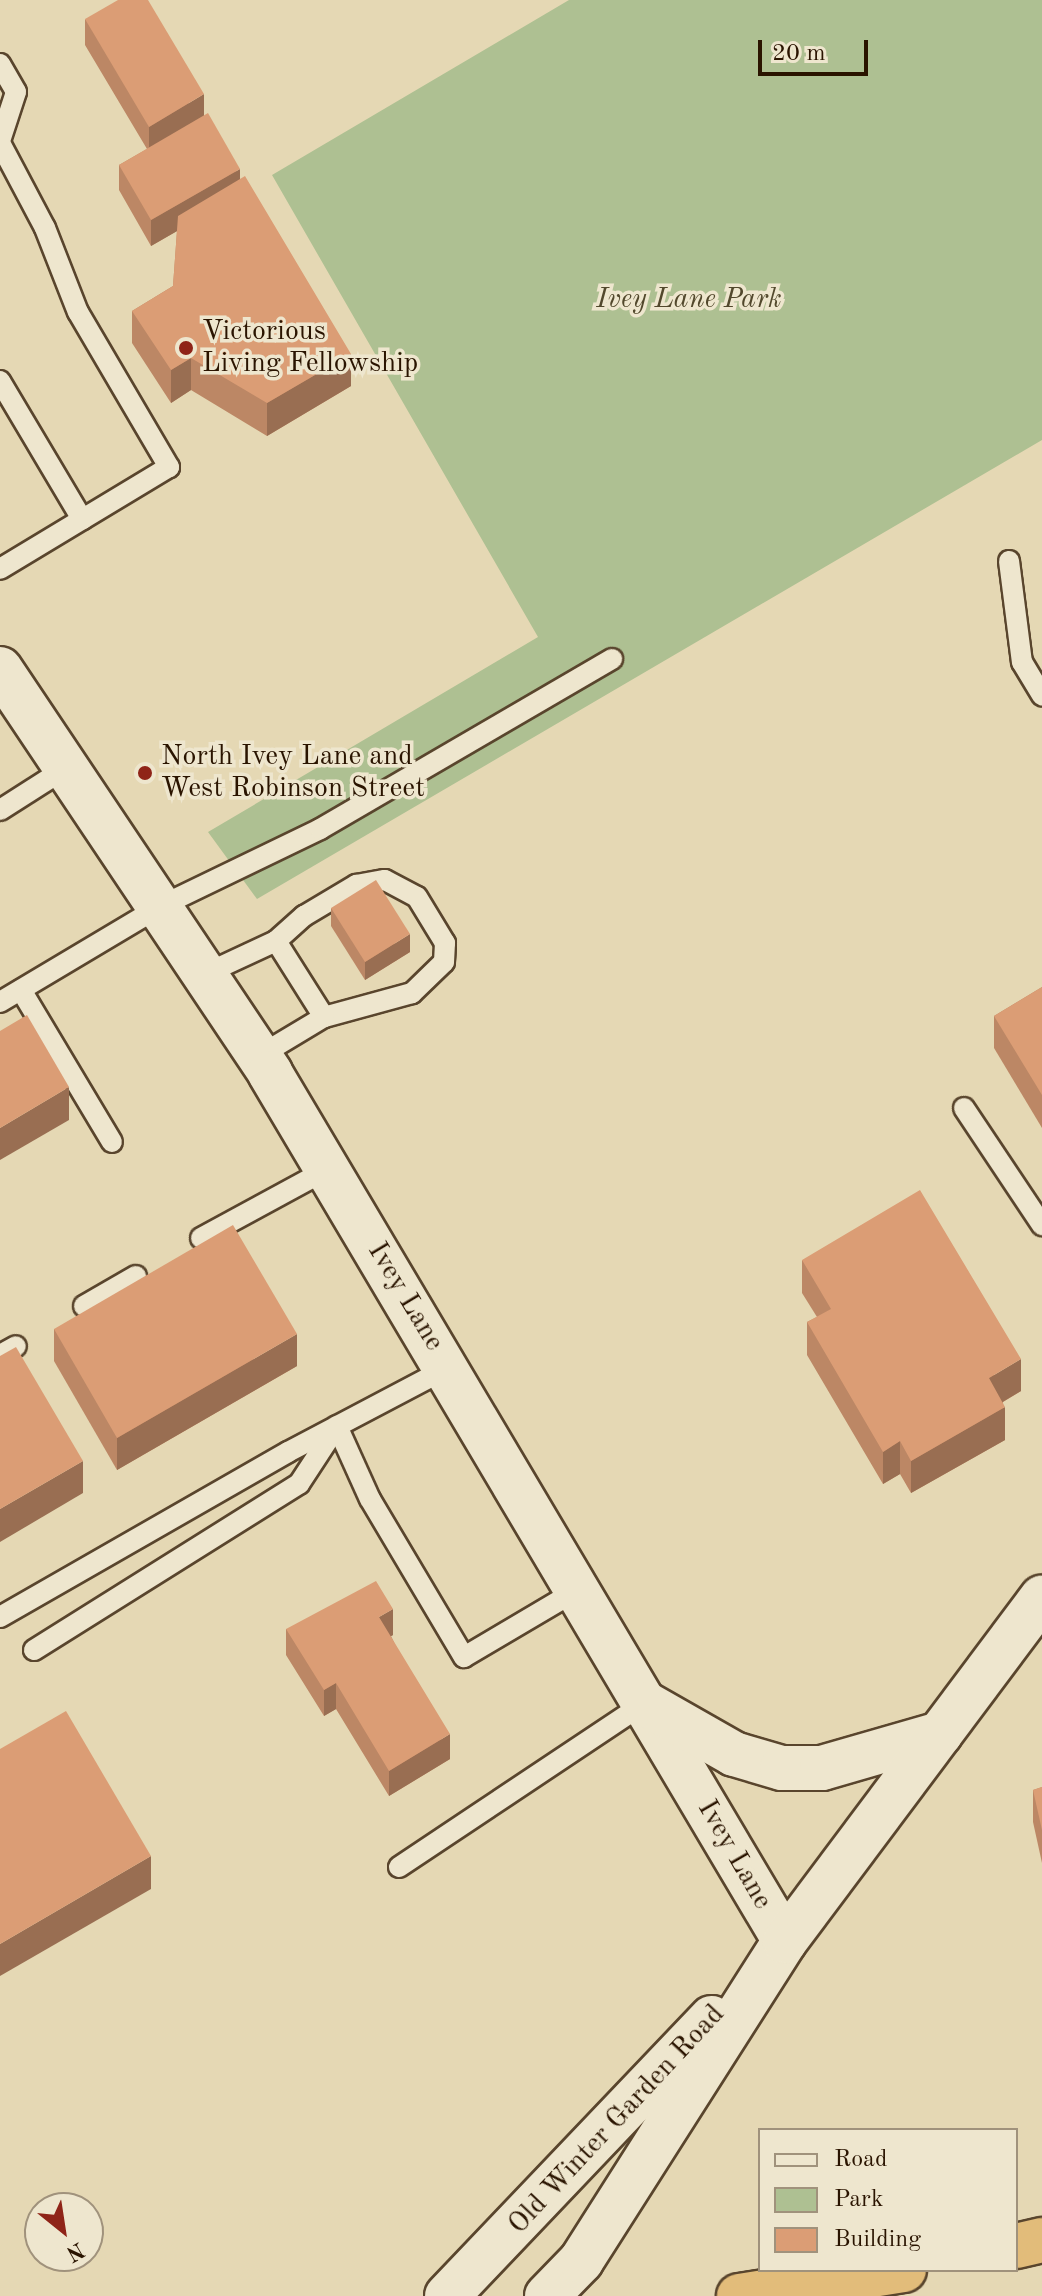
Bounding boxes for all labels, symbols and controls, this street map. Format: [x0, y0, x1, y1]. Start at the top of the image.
scale bar [762, 24, 872, 74]
text: 20 m [772, 42, 826, 66]
park label: Ivey Lane Park [596, 283, 782, 317]
place label: Victorious Living Fellowship [202, 315, 418, 381]
marker: Victorious Living Fellowship [177, 339, 195, 357]
place label: North Ivey Lane and West Robinson Street [161, 740, 425, 806]
marker: North Ivey Lane and West Robinson Street [136, 764, 154, 782]
street label: Ivey Lane [360, 1237, 450, 1357]
street label: Ivey Lane [689, 1794, 779, 1916]
street label: Old Winter Garden Road [502, 1998, 732, 2242]
legend [758, 2128, 1018, 2272]
text: Road [834, 2148, 887, 2172]
text: Park [834, 2188, 883, 2212]
north arrow [24, 2192, 104, 2272]
text: Building [834, 2228, 921, 2252]
text: N [62, 2237, 88, 2265]

